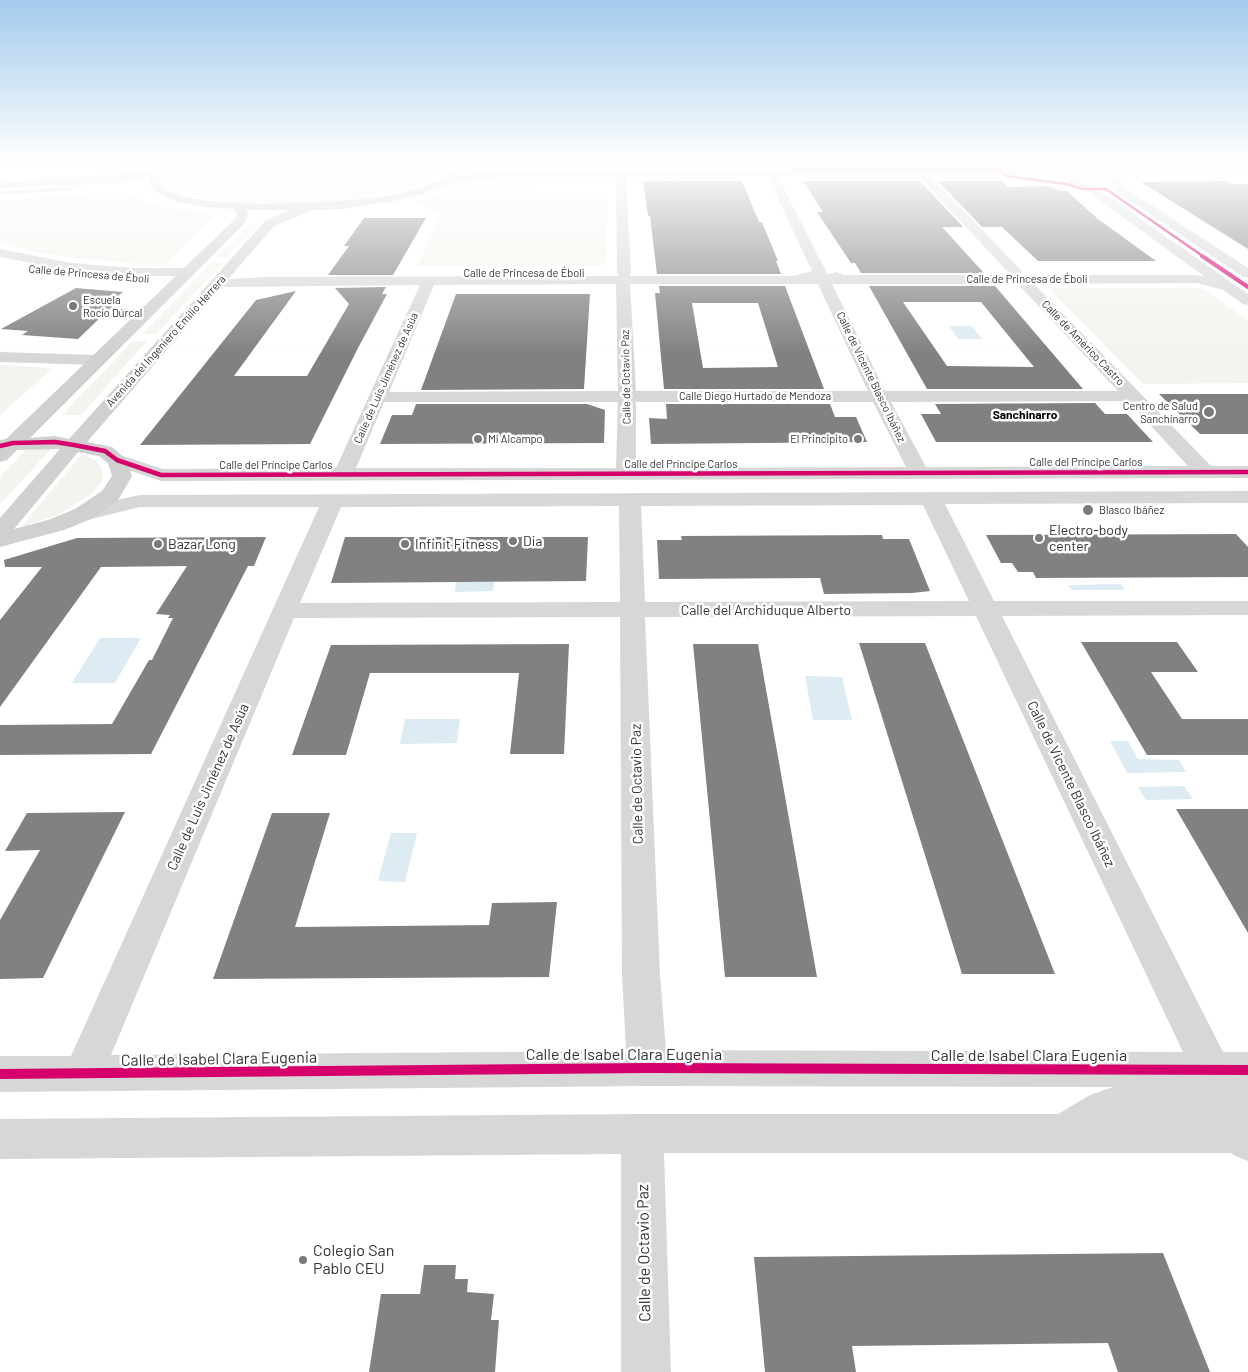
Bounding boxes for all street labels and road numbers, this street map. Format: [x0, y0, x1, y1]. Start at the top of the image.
street label: Calle de Princesa de Éboli [28, 262, 150, 286]
street label: Calle de Princesa de Éboli [463, 266, 585, 280]
street label: Calle de Princesa de Éboli [966, 272, 1088, 286]
street label: Avenida del Ingeniero Emilio Herrera [103, 273, 229, 409]
street label: Calle de Américo Castro [1039, 298, 1127, 388]
street label: Calle de Luis Jiménez de Asúa [351, 310, 421, 446]
street label: Calle de Vicente Blasco Ibáñez [834, 310, 908, 444]
street label: Calle de Octavio Paz [619, 330, 633, 424]
street label: Calle Diego Hurtado de Mendoza [679, 389, 831, 403]
street label: Calle del Príncipe Carlos [1029, 455, 1143, 469]
street label: Calle del Príncipe Carlos [624, 457, 738, 471]
street label: Calle del Príncipe Carlos [219, 458, 333, 472]
street label: Calle del Archiduque Alberto [681, 602, 851, 618]
street label: Calle de Vicente Blasco Ibáñez [1023, 698, 1119, 870]
street label: Calle de Luis Jiménez de Asúa [163, 701, 253, 873]
street label: Calle de Octavio Paz [628, 724, 646, 844]
street label: Calle de Isabel Clara Eugenia [526, 1045, 722, 1065]
street label: Calle de Isabel Clara Eugenia [931, 1046, 1127, 1066]
street label: Calle de Isabel Clara Eugenia [121, 1048, 317, 1070]
street label: Calle de Octavio Paz [633, 1184, 655, 1322]

